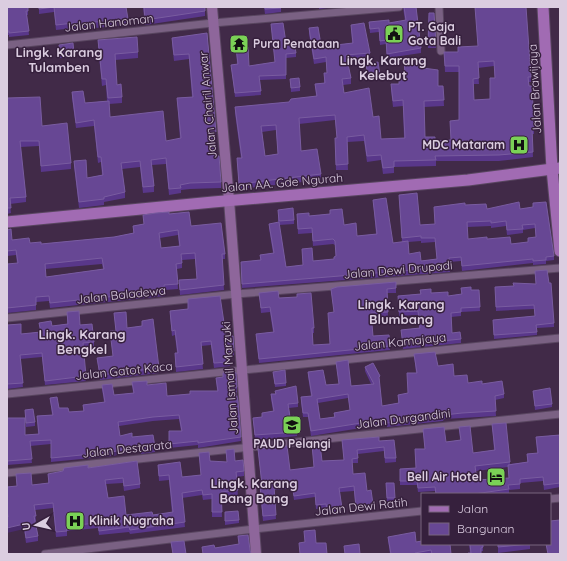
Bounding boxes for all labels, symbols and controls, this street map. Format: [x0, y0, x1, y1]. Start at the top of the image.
street label: Jalan Hanoman [64, 10, 154, 35]
place label: PT. Gaja Gota Bali [408, 19, 461, 48]
public building icon: PT. Gaja Gota Bali [383, 23, 405, 45]
temple icon: Pura Penataan [228, 33, 250, 55]
place label: Pura Penataan [253, 36, 339, 51]
district label: Lingk. Karang Tulamben [15, 44, 103, 75]
street label: Jalan Brawijaya [525, 44, 544, 134]
street label: Jalan Chairil Anwar [195, 50, 220, 159]
district label: Lingk. Karang Kelebut [339, 52, 427, 83]
hospital icon: MDC Mataram [508, 134, 530, 156]
place label: MDC Mataram [422, 137, 505, 152]
street label: Jalan AA. Gde Ngurah [220, 170, 344, 195]
street label: Jalan Dewi Drupadi [343, 257, 453, 282]
street label: Jalan Baladewa [75, 282, 166, 307]
district label: Lingk. Karang Blumbang [357, 296, 445, 327]
street label: Jalan Ismail Marzuki [218, 321, 241, 435]
district label: Lingk. Karang Bengkel [38, 326, 126, 357]
street label: Jalan Kamajaya [353, 329, 447, 354]
street label: Jalan Gatot Kaca [75, 358, 173, 383]
street label: Jalan Durgandini [355, 405, 451, 432]
school or university icon: PAUD Pelangi [281, 414, 303, 436]
street label: Jalan Destarata [81, 436, 172, 461]
place label: PAUD Pelangi [253, 436, 331, 451]
hotel icon: Bell Air Hotel [485, 466, 507, 488]
place label: Bell Air Hotel [407, 469, 482, 484]
district label: Lingk. Karang Bang Bang [210, 475, 298, 506]
legend [421, 493, 551, 545]
street label: Jalan Dewi Ratih [314, 494, 408, 519]
text: Jalan [457, 501, 488, 516]
north arrow [16, 505, 56, 545]
hospital icon: Klinik Nugraha [64, 510, 86, 532]
place label: Klinik Nugraha [89, 513, 174, 528]
text: Bangunan [457, 521, 514, 536]
text: U [19, 522, 34, 531]

